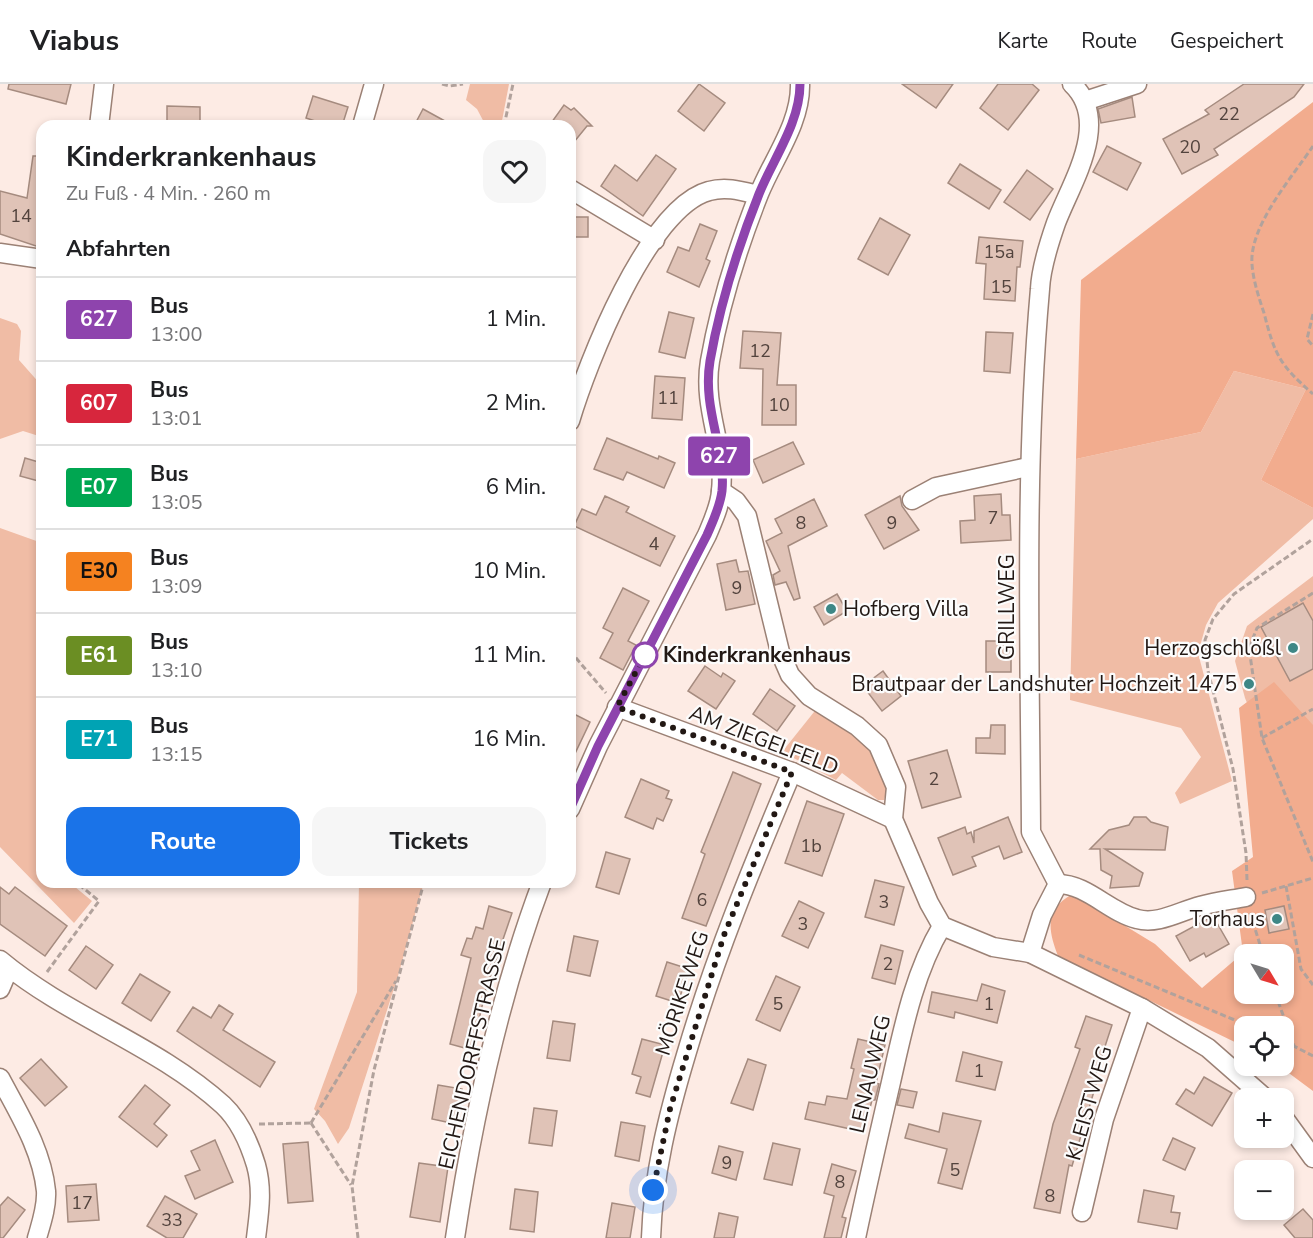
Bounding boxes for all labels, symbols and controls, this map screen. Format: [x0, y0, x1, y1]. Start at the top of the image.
text: Viabus [30, 22, 119, 60]
text: Karte [998, 27, 1048, 55]
text: Route [1081, 27, 1137, 55]
text: Gespeichert [1170, 27, 1283, 55]
house number: 22 [1218, 102, 1240, 126]
house number: 20 [1179, 135, 1201, 159]
text: Kinderkrankenhaus [66, 138, 316, 176]
button: heart [483, 140, 546, 203]
text: Zu Fuß · 4 Min. · 260 m [66, 180, 271, 207]
house number: 14 [10, 204, 32, 228]
text: Abfahrten [66, 234, 171, 264]
house number: 15a [983, 240, 1015, 264]
house number: 15 [990, 275, 1012, 299]
text: Bus [150, 291, 189, 321]
text: 1 Min. [486, 304, 546, 334]
text: 627 [80, 305, 118, 333]
text: 13:00 [150, 321, 203, 348]
house number: 12 [749, 339, 771, 363]
text: Bus [150, 375, 189, 405]
house number: 11 [657, 386, 679, 410]
text: 2 Min. [486, 388, 546, 418]
text: 607 [80, 389, 118, 417]
house number: 10 [768, 393, 790, 417]
text: 13:01 [150, 405, 203, 432]
line badge: 627 [684, 436, 754, 476]
text: 627 [700, 442, 738, 470]
text: Bus [150, 459, 189, 489]
text: 6 Min. [486, 472, 546, 502]
text: E07 [80, 473, 118, 501]
text: 13:05 [150, 489, 203, 516]
house number: 7 [988, 506, 998, 530]
house number: 8 [796, 511, 806, 535]
house number: 9 [887, 511, 897, 535]
house number: 4 [649, 532, 660, 556]
text: Bus [150, 543, 189, 573]
street label: GRILLWEG [993, 554, 1021, 660]
text: 10 Min. [473, 556, 546, 586]
text: E30 [80, 557, 118, 585]
text: 13:09 [150, 573, 203, 600]
house number: 9 [732, 576, 742, 600]
place label: Hofberg Villa [843, 595, 969, 623]
marker: Hofberg Villa [824, 602, 838, 616]
text: Bus [150, 627, 189, 657]
place label: Herzogschlößl [1144, 634, 1282, 662]
text: 11 Min. [473, 640, 546, 670]
text: E61 [80, 641, 118, 669]
place label: Kinderkrankenhaus [663, 641, 851, 669]
marker: Herzogschlößl [1286, 641, 1300, 655]
marker: Kinderkrankenhaus [632, 642, 658, 668]
text: 13:10 [150, 657, 203, 684]
place label: Brautpaar der Landshuter Hochzeit 1475 [852, 670, 1237, 698]
marker: Brautpaar der Landshuter Hochzeit 1475 [1242, 677, 1256, 691]
street label: AM ZIEGELFELD [685, 699, 843, 781]
text: Bus [150, 711, 189, 741]
text: 16 Min. [473, 724, 546, 754]
text: E71 [80, 725, 118, 753]
text: 13:15 [150, 741, 203, 768]
house number: 2 [929, 767, 939, 791]
button: Route [66, 807, 300, 876]
button: Tickets [312, 807, 546, 876]
house number: 1b [800, 834, 822, 858]
house number: 6 [697, 888, 707, 912]
house number: 3 [879, 890, 889, 914]
place label: Torhaus [1190, 905, 1265, 933]
house number: 3 [798, 912, 808, 936]
marker: Torhaus [1270, 912, 1284, 926]
street label: MÖRIKEWEG [649, 927, 715, 1059]
street label: EICHENDORFFSTRASSE [432, 936, 512, 1172]
north arrow [1234, 944, 1294, 1004]
map controls [1234, 944, 1294, 1220]
house number: 2 [883, 952, 893, 976]
house number: 5 [773, 992, 783, 1016]
house number: 1 [984, 992, 994, 1016]
street label: LENAUWEG [843, 1012, 897, 1136]
button: locate [1234, 1016, 1294, 1076]
street label: KLEISTWEG [1059, 1042, 1119, 1164]
house number: 1 [974, 1059, 984, 1083]
button: + [1234, 1088, 1294, 1148]
house number: 9 [722, 1151, 732, 1175]
house number: 5 [950, 1158, 960, 1182]
button: − [1234, 1160, 1294, 1220]
house number: 8 [835, 1170, 845, 1194]
your location [638, 1175, 668, 1205]
house number: 8 [1045, 1184, 1055, 1208]
house number: 17 [71, 1191, 93, 1215]
house number: 33 [161, 1208, 183, 1232]

